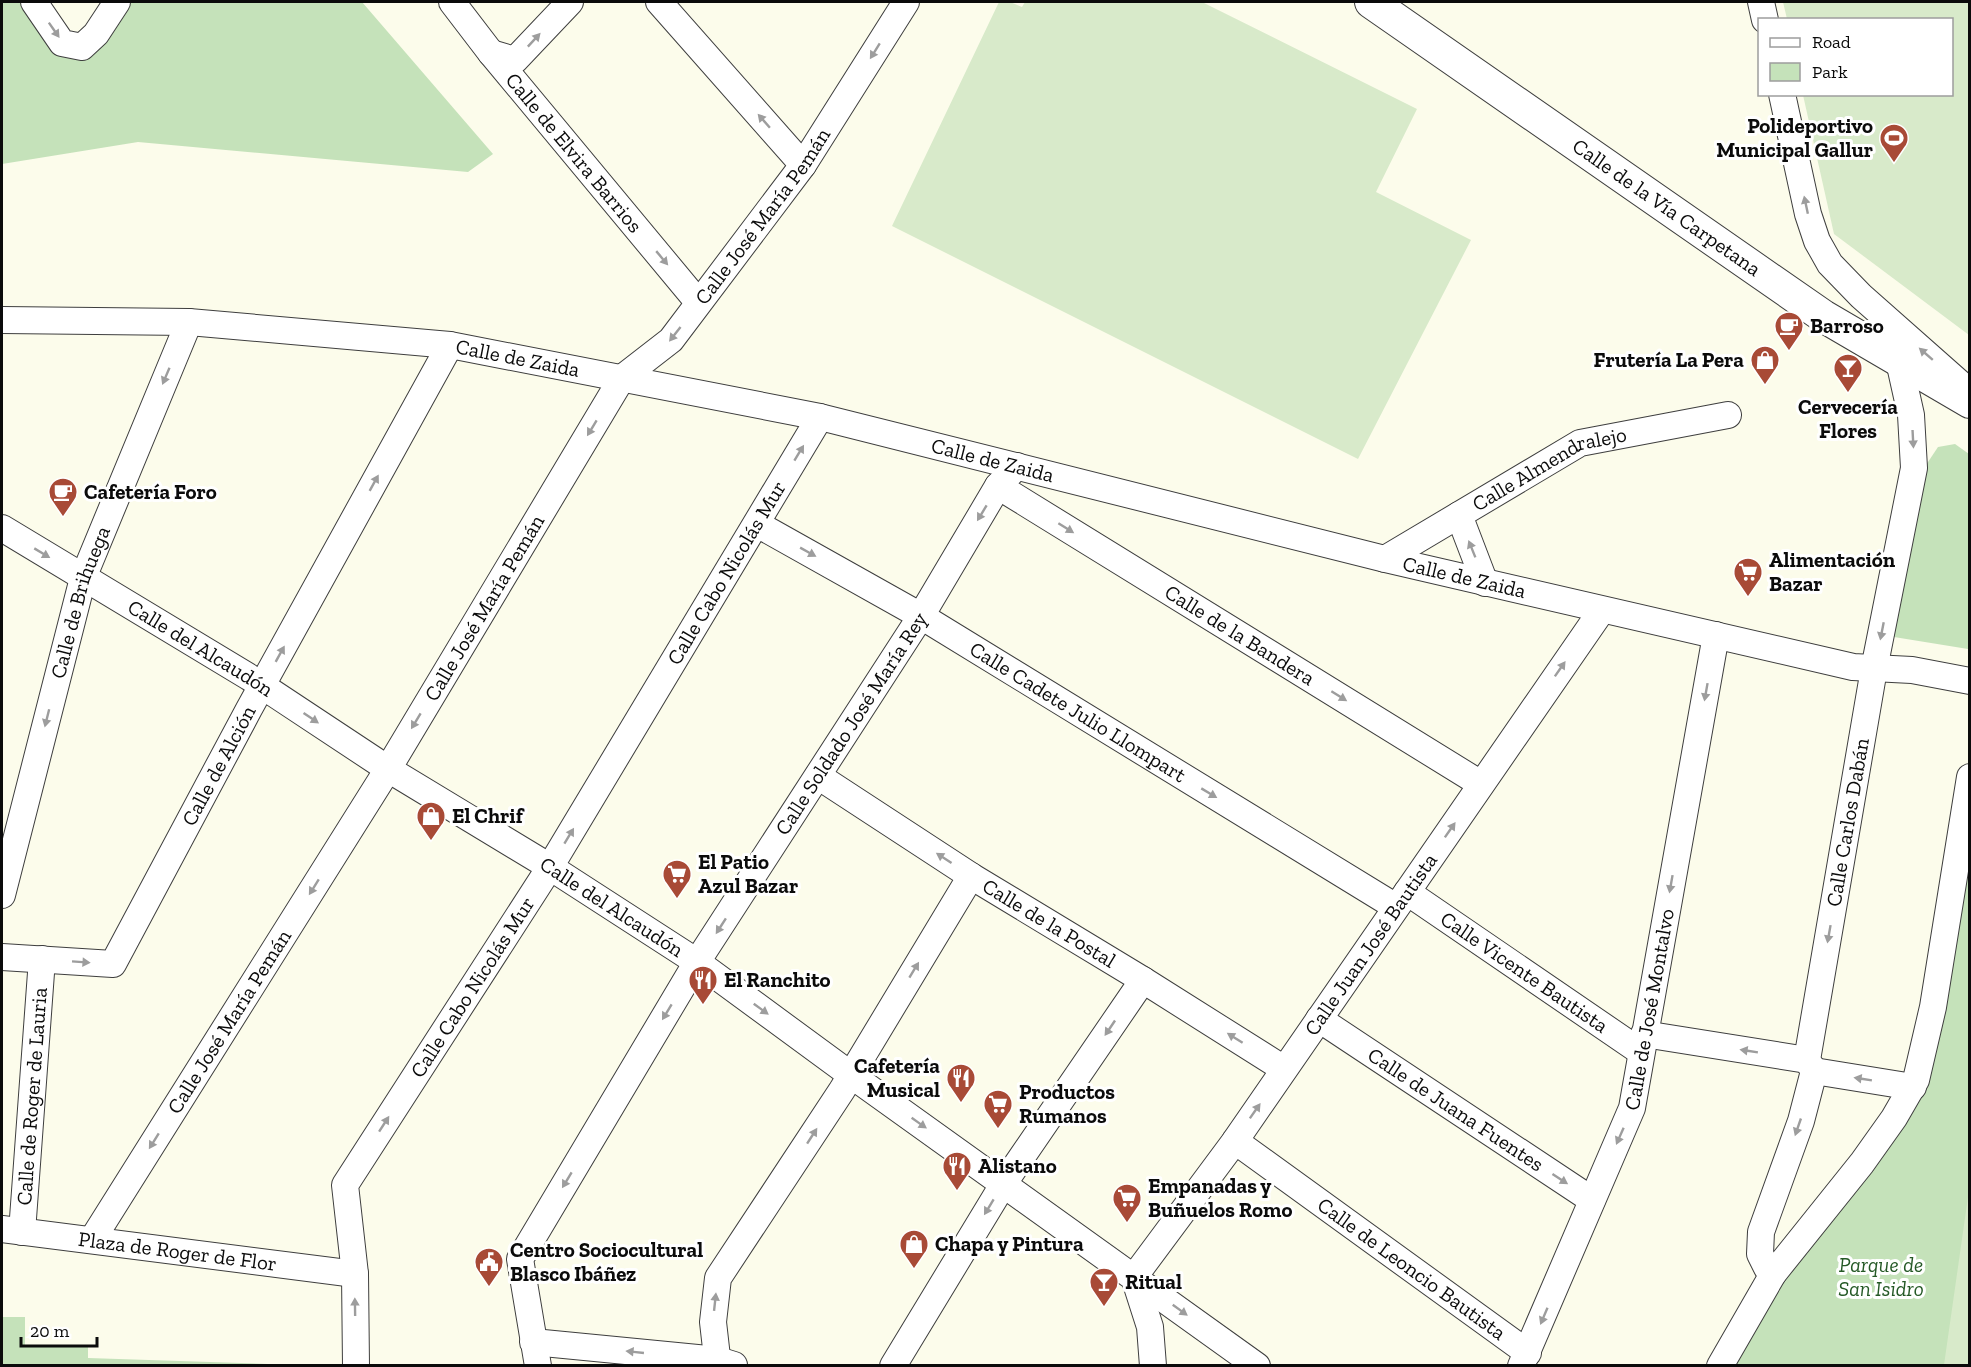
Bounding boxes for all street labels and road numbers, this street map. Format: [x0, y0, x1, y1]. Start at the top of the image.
street label: Calle de Elvira Barrios [501, 68, 648, 237]
street label: Calle José María Pemán [689, 123, 835, 309]
street label: Calle de la Vía Carpetana [1568, 133, 1766, 281]
street label: Calle de Zaida [454, 333, 582, 382]
street label: Calle Almendralejo [1468, 421, 1629, 516]
street label: Calle de Zaida [929, 432, 1057, 487]
street label: Calle Cabo Nicolás Mur [661, 476, 791, 669]
street label: Calle José María Pemán [419, 510, 549, 705]
street label: Calle de Brihuega [45, 522, 115, 681]
street label: Calle de Zaida [1400, 551, 1529, 603]
street label: Calle de la Bandera [1160, 579, 1320, 690]
street label: Calle del Alcaudón [123, 594, 278, 702]
street label: Calle Soldado José María Rey [770, 607, 932, 840]
street label: Calle Cadete Julio Llompart [965, 636, 1191, 787]
street label: Calle de Alción [176, 701, 261, 830]
street label: Calle Carlos Dabán [1821, 736, 1874, 908]
street label: Calle Juan José Bautista [1299, 848, 1442, 1040]
street label: Calle del Alcaudón [536, 851, 688, 962]
street label: Calle de la Postal [978, 873, 1121, 973]
street label: Calle Cabo Nicolás Mur [405, 892, 540, 1082]
street label: Calle Vicente Bautista [1436, 906, 1613, 1038]
street label: Calle de José Montalvo [1619, 907, 1679, 1112]
street label: Calle José María Pemán [162, 925, 296, 1118]
street label: Calle de Roger de Lauria [11, 987, 52, 1206]
street label: Calle de Juana Fuentes [1363, 1042, 1549, 1176]
street label: Calle de Leoncio Bautista [1313, 1192, 1511, 1345]
street label: Plaza de Roger de Flor [77, 1226, 278, 1276]

